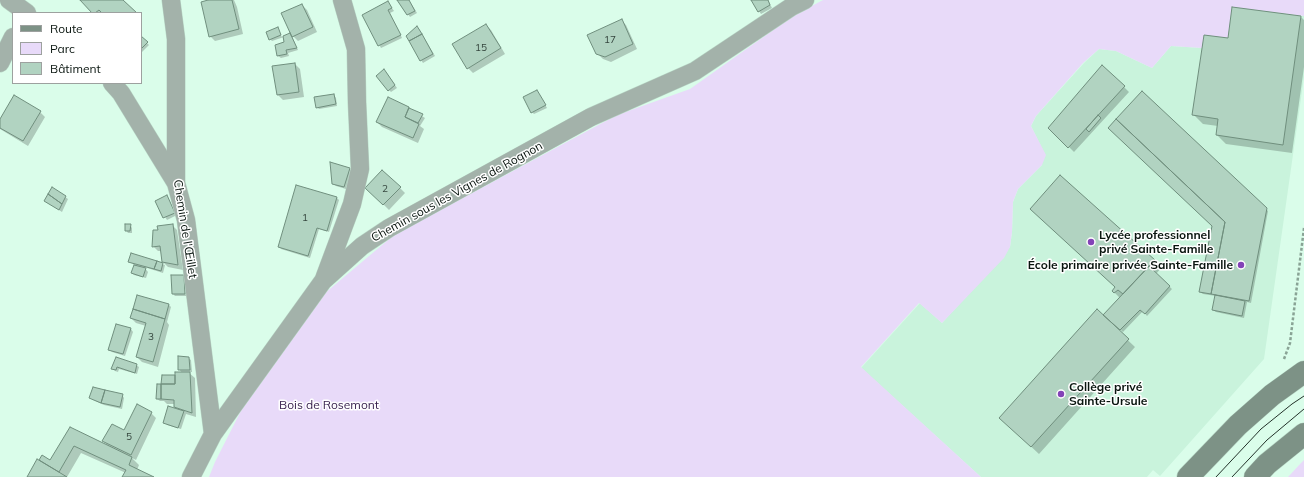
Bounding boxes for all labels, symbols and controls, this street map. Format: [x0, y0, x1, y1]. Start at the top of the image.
legend [12, 12, 142, 84]
text: Route [50, 21, 83, 36]
house number: 17 [604, 34, 616, 46]
text: Parc [50, 41, 75, 56]
house number: 15 [475, 42, 487, 54]
text: Bâtiment [50, 61, 101, 76]
street label: Chemin sous les Vignes de Rognon [369, 139, 545, 245]
street label: Chemin de l'Œillet [170, 179, 200, 279]
house number: 2 [382, 183, 388, 195]
house number: 1 [302, 212, 308, 224]
place label: Lycée professionnel privé Sainte-Famille [1099, 228, 1213, 256]
marker: Lycée professionnel privé Sainte-Famille [1086, 237, 1096, 247]
place label: École primaire privée Sainte-Famille [1028, 258, 1233, 272]
marker: École primaire privée Sainte-Famille [1236, 260, 1246, 270]
house number: 3 [148, 331, 154, 343]
place label: Collège privé Sainte-Ursule [1069, 380, 1147, 408]
marker: Collège privé Sainte-Ursule [1056, 389, 1066, 399]
park label: Bois de Rosemont [279, 398, 379, 412]
house number: 5 [126, 431, 132, 443]

